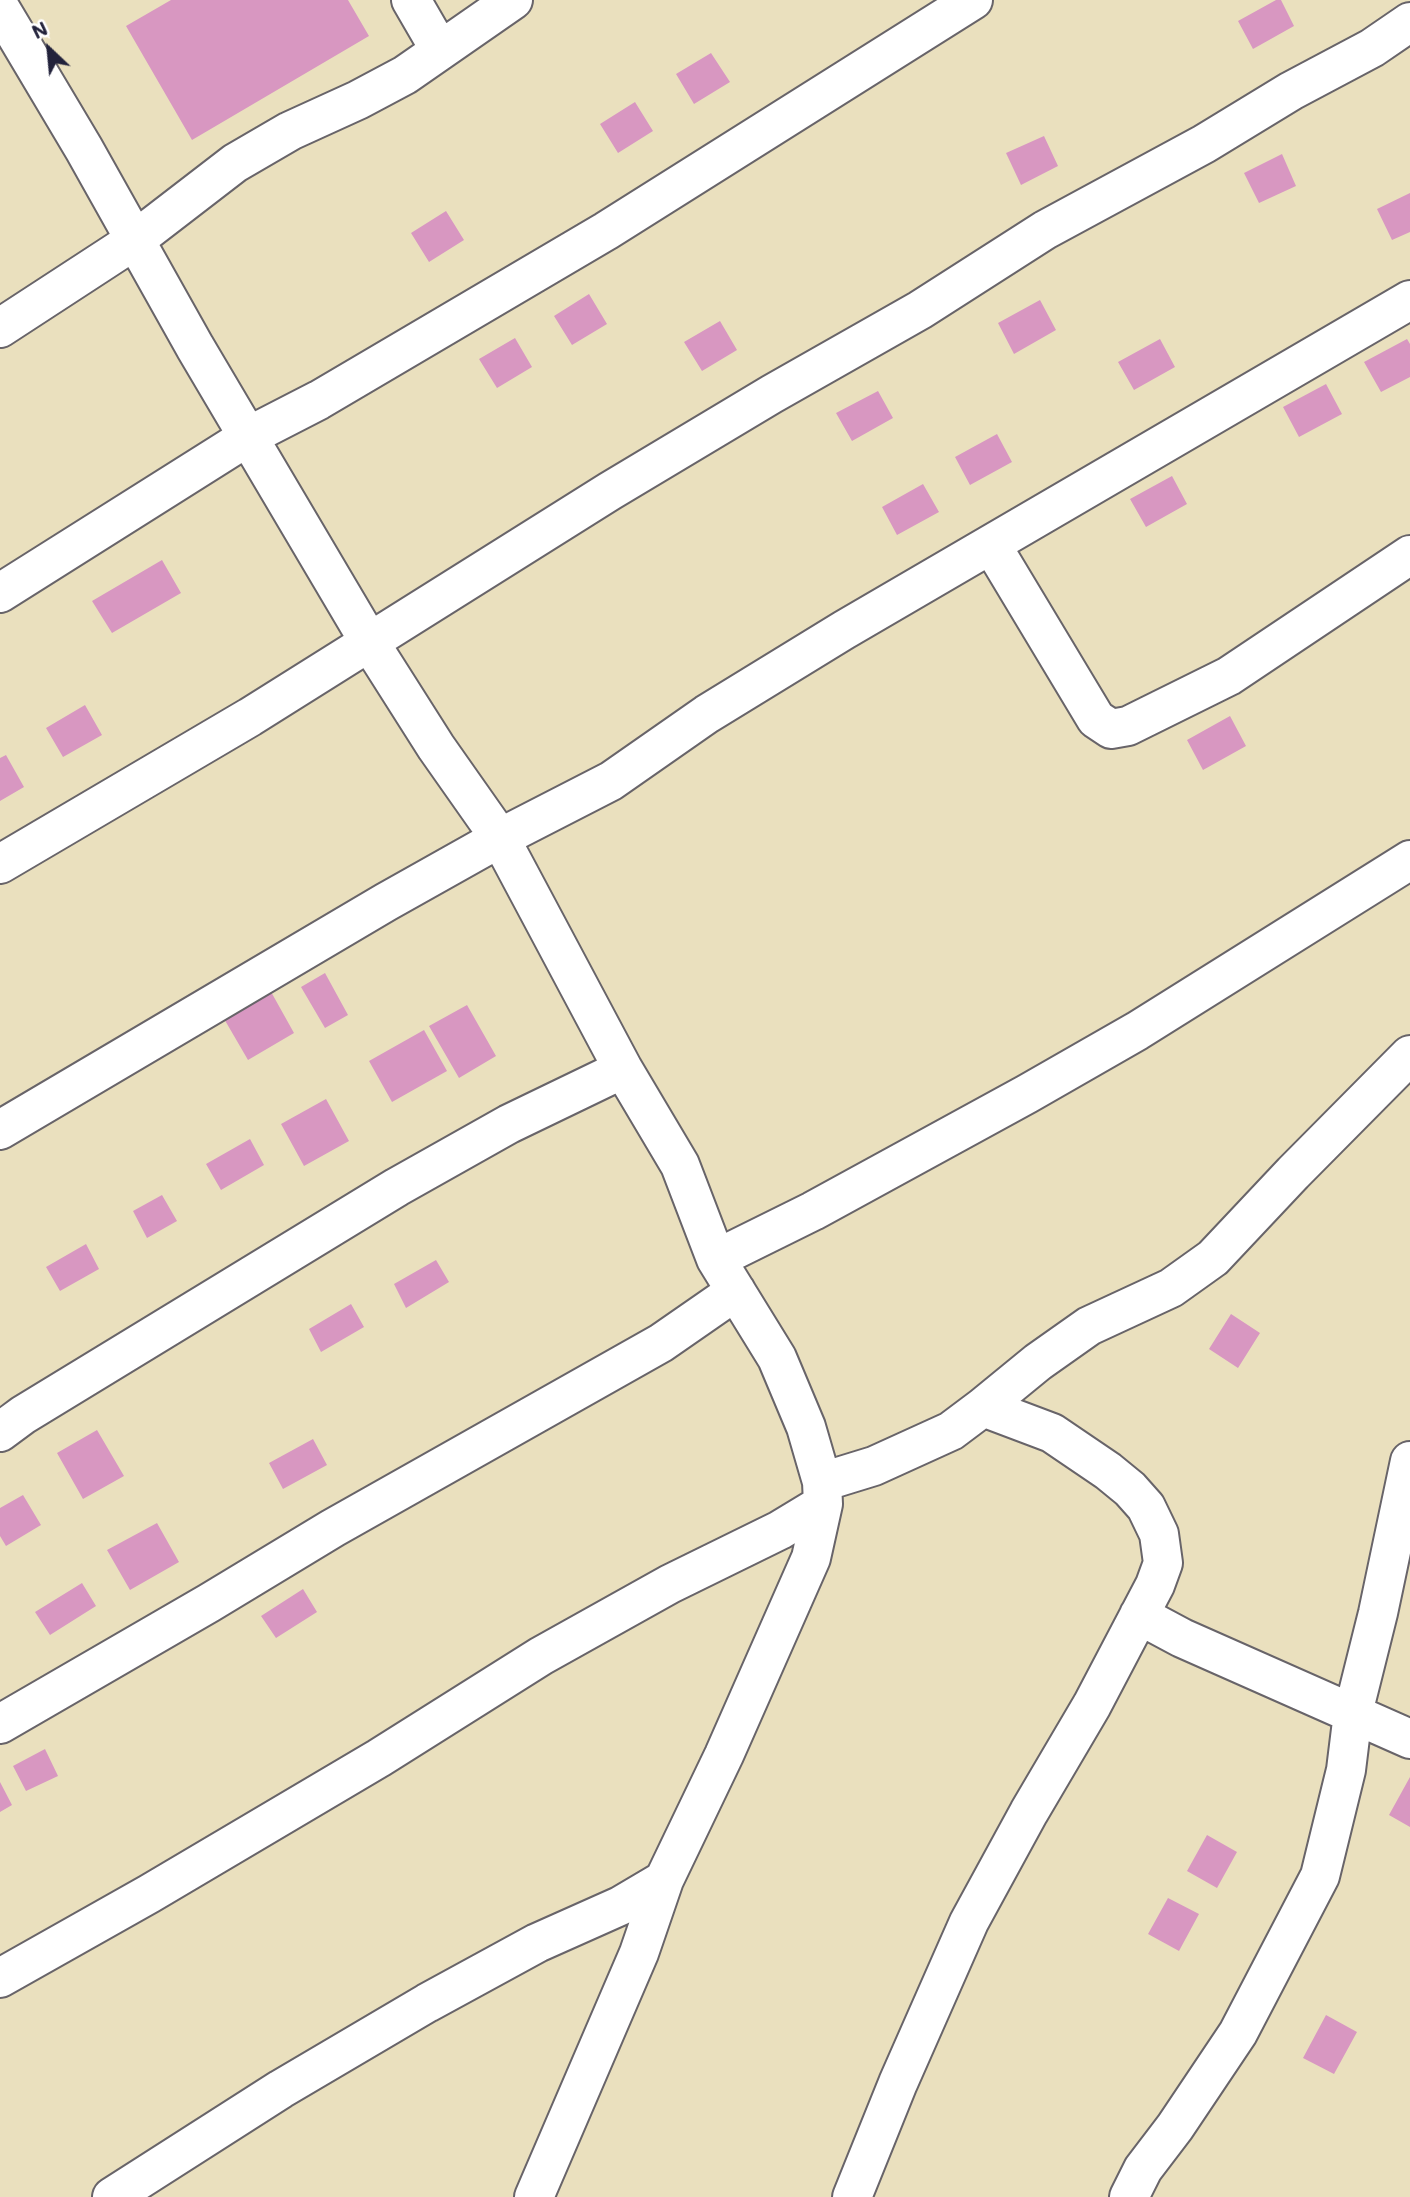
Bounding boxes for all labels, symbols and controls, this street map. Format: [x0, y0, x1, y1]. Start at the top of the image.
north arrow [14, 14, 84, 84]
text: N [28, 15, 52, 44]

